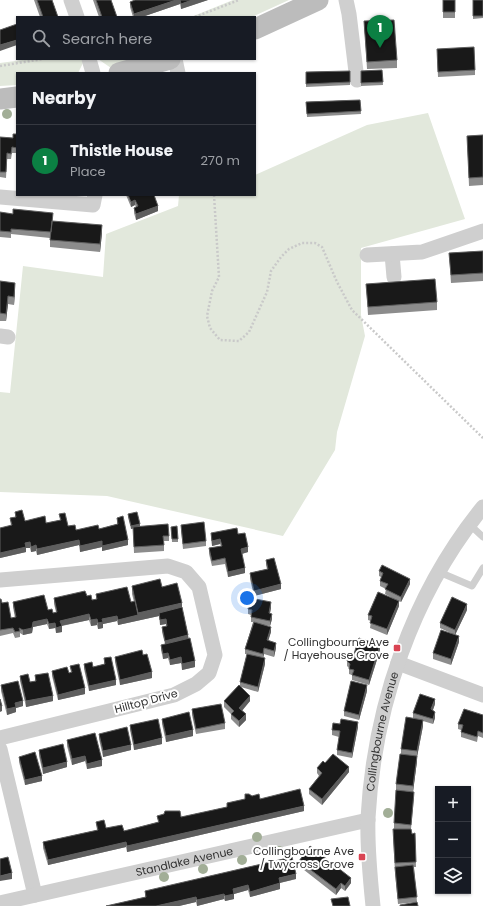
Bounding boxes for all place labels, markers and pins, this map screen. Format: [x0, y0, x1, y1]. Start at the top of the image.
pin: 1 [367, 15, 393, 48]
place label: Collingbourne Ave / Hayehouse Grove [283, 634, 389, 663]
marker: Collingbourne Ave / Hayehouse Grove [392, 643, 402, 653]
place label: Collingbourne Ave / Twycross Grove [253, 843, 354, 872]
marker: Collingbourne Ave / Twycross Grove [357, 852, 367, 862]

